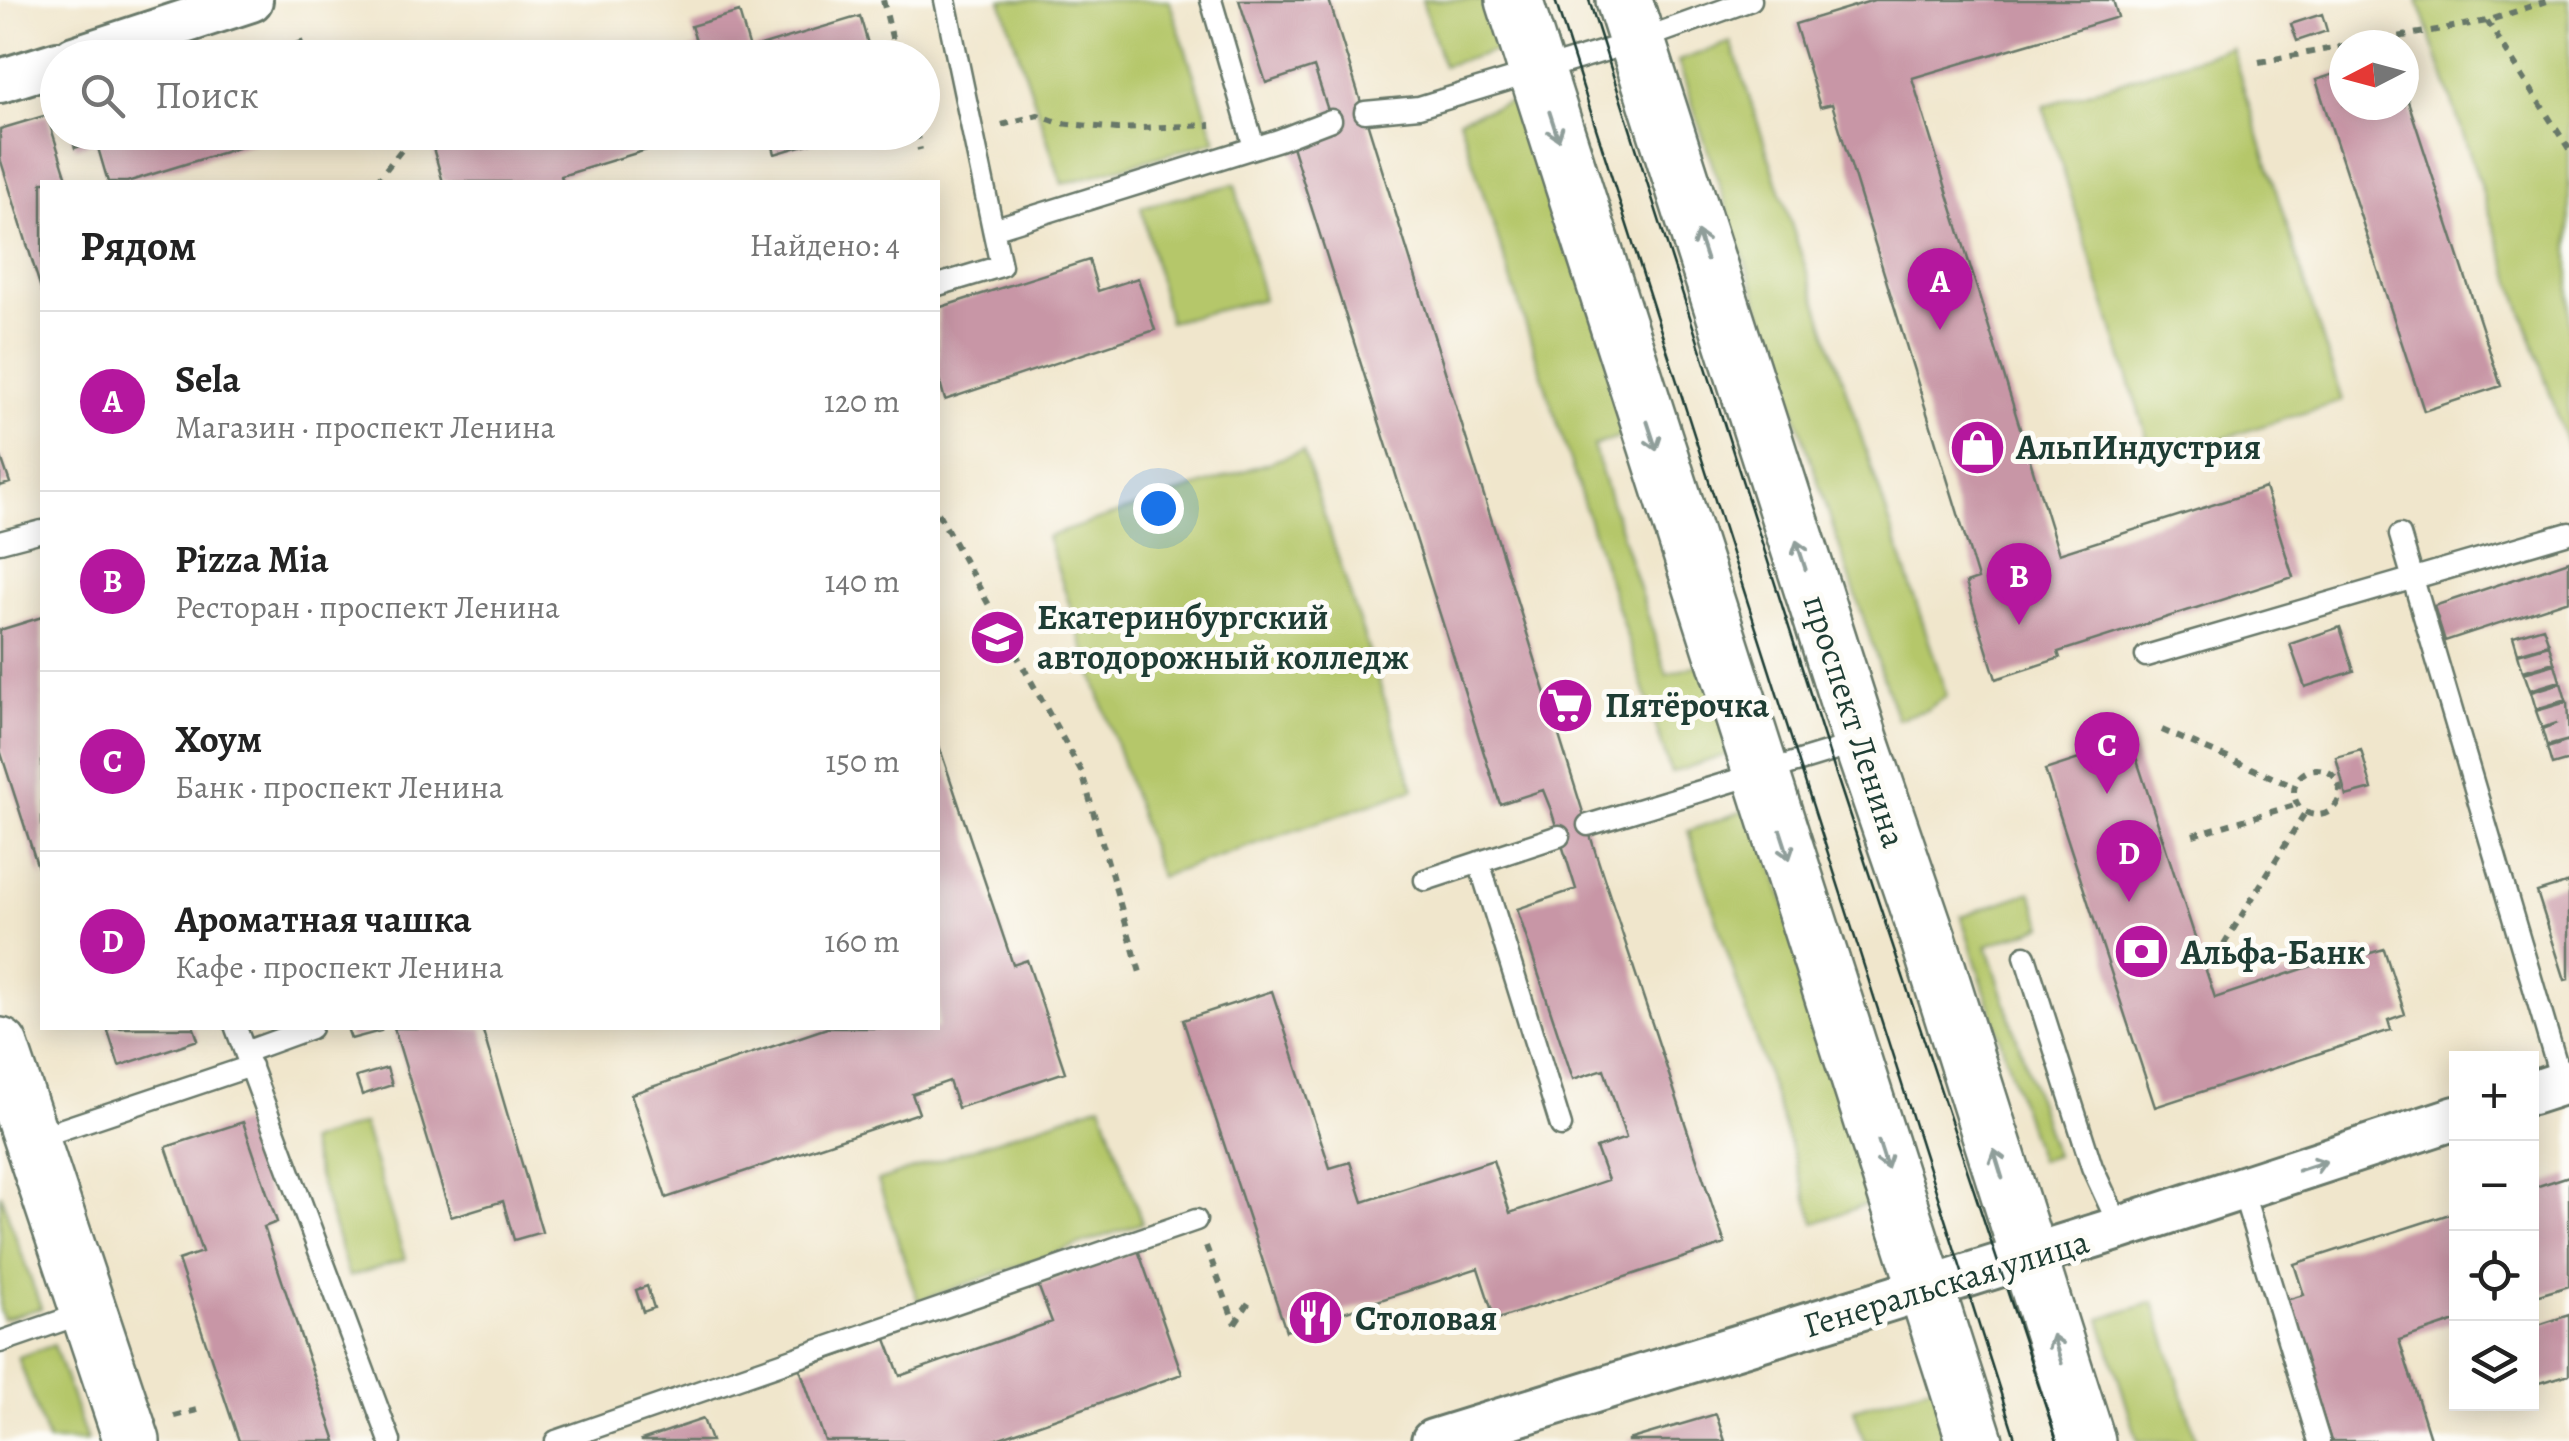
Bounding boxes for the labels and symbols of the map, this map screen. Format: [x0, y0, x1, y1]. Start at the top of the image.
north arrow [2329, 30, 2419, 120]
one-way arrow [1546, 110, 1564, 142]
one-way arrow [1692, 230, 1710, 262]
pin: A [1908, 248, 1972, 330]
shop icon: АльпИндустрия [1947, 417, 2007, 477]
one-way arrow [1644, 420, 1662, 451]
place label: АльпИндустрия [2015, 423, 2261, 471]
your location [1133, 483, 1184, 534]
one-way arrow [1791, 540, 1809, 572]
pin: B [1986, 542, 2052, 625]
street label: проспект Ленина [1792, 588, 1918, 854]
place label: Екатеринбургский автодорожный колледж [1037, 593, 1409, 681]
school or university icon: Екатеринбургский автодорожный колледж [968, 607, 1028, 667]
supermarket icon: Пятёрочка [1536, 675, 1596, 735]
place label: Пятёрочка [1605, 681, 1770, 729]
pin: C [2074, 712, 2140, 794]
pin: D [2096, 820, 2162, 902]
one-way arrow [1777, 829, 1795, 860]
bank icon: Альфа-Банк [2112, 922, 2172, 982]
place label: Альфа-Банк [2180, 928, 2366, 976]
one-way arrow [1875, 1138, 1893, 1170]
one-way arrow [1988, 1149, 2006, 1180]
one-way arrow [2296, 1155, 2328, 1173]
street label: Генеральская улица [1797, 1217, 2095, 1349]
restaurant icon: Столовая [1286, 1288, 1346, 1348]
place label: Столовая [1355, 1294, 1497, 1342]
one-way arrow [2047, 1334, 2065, 1365]

